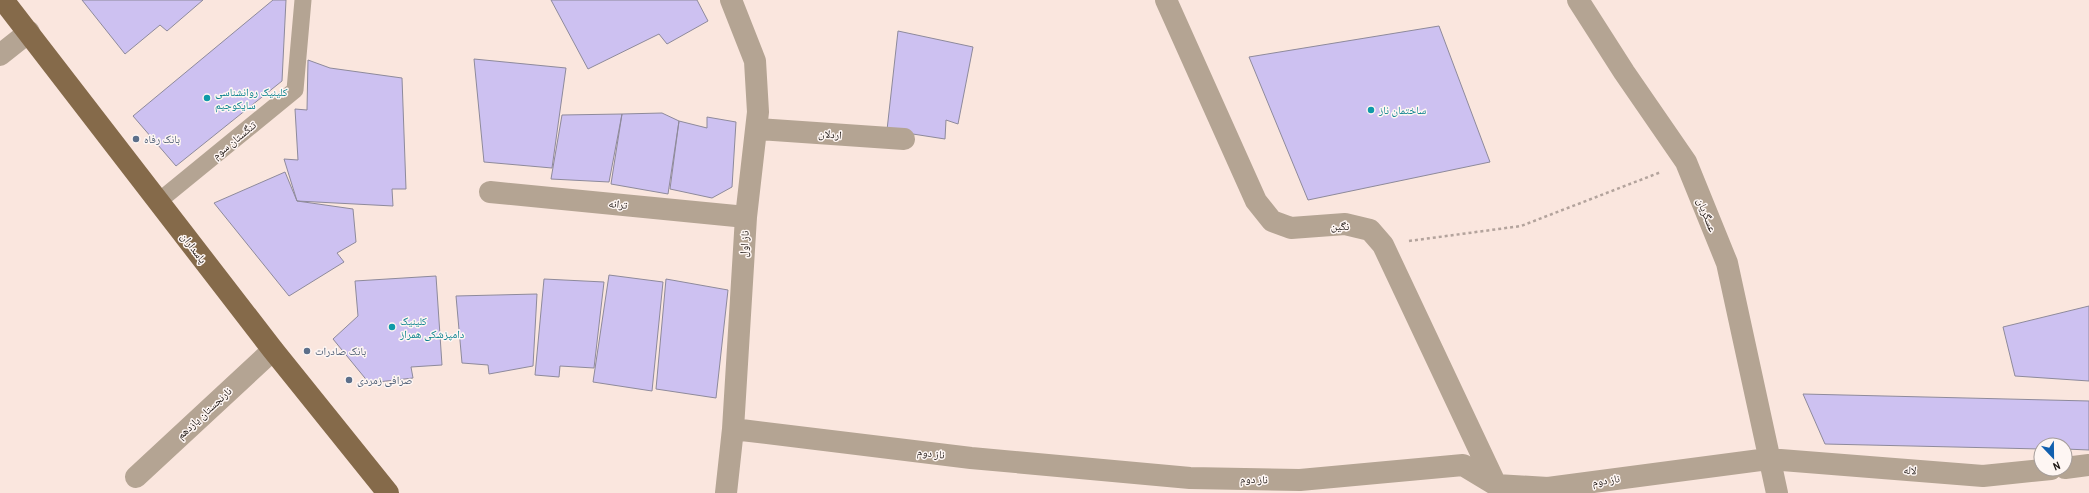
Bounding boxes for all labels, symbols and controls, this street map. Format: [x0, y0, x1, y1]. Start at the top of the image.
place label: کلینیک روانشناسی سایکوجیم [215, 85, 288, 113]
marker: کلینیک روانشناسی سایکوجیم [202, 93, 212, 103]
place label: ساختمان ناز [1378, 103, 1426, 117]
marker: ساختمان ناز [1366, 105, 1376, 115]
street label: تنگستان سوم [209, 117, 260, 162]
street label: اردلان [818, 126, 842, 142]
place label: بانک رفاه [144, 132, 180, 146]
marker: بانک رفاه [131, 134, 141, 144]
street label: ترانه [608, 196, 629, 212]
street label: عسگریان [1694, 196, 1720, 234]
street label: نگین [1331, 219, 1349, 233]
street label: پاسداران [178, 230, 210, 266]
street label: ناز اول [736, 230, 752, 258]
place label: کلینیک دامپزشکی همراز [399, 314, 465, 341]
marker: کلینیک دامپزشکی همراز [387, 322, 397, 332]
place label: بانک صادرات [315, 344, 366, 358]
marker: بانک صادرات [302, 346, 312, 356]
place label: صرافی زمردی [357, 373, 412, 387]
marker: صرافی زمردی [344, 375, 354, 385]
street label: نارنجستان یازدهم [174, 384, 235, 443]
north arrow [2033, 437, 2073, 477]
street label: ناز دوم [916, 444, 946, 462]
text: N [2051, 459, 2062, 474]
street label: لاله [1903, 462, 1917, 478]
street label: ناز دوم [1591, 471, 1621, 489]
street label: ناز دوم [1240, 472, 1268, 486]

